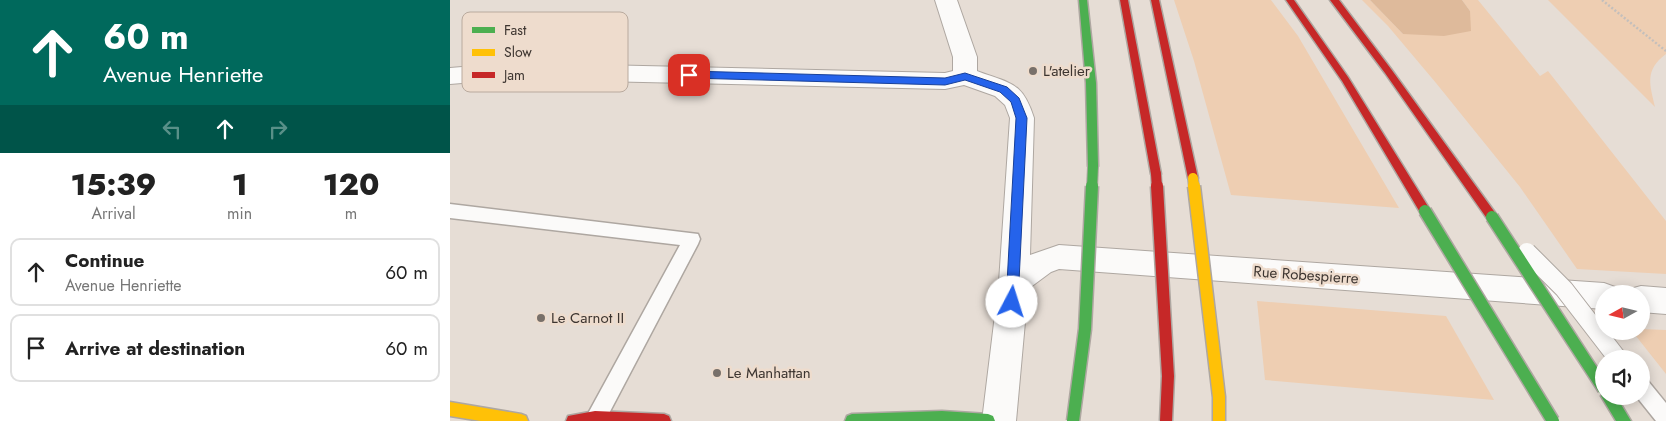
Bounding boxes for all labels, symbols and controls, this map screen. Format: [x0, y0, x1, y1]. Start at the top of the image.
text: 60 m [103, 12, 189, 62]
legend [462, 12, 628, 92]
icon: ahead [20, 20, 85, 85]
text: Fast [504, 20, 527, 40]
text: Slow [504, 42, 532, 62]
pin [668, 54, 710, 96]
text: Avenue Henriette [103, 58, 263, 90]
place label: L'atelier [1043, 60, 1091, 82]
icon: arrive [675, 61, 703, 89]
text: Jam [502, 65, 525, 85]
marker: L'atelier [1027, 65, 1039, 77]
icon: left [158, 115, 186, 143]
icon: ahead [211, 115, 239, 143]
icon: right [264, 115, 292, 143]
text: 15:39 [71, 163, 157, 206]
text: 1 [232, 163, 248, 206]
text: 120 [323, 163, 379, 206]
text: Arrival [91, 202, 136, 225]
text: min [227, 202, 252, 225]
text: m [345, 202, 357, 225]
text: Continue [65, 247, 144, 274]
icon: ahead [22, 258, 50, 286]
text: 60 m [385, 259, 428, 286]
street label: Rue Robespierre [1253, 260, 1360, 290]
text: Avenue Henriette [65, 274, 182, 297]
position arrow [985, 275, 1037, 327]
north arrow [1595, 285, 1650, 340]
map controls [1595, 285, 1650, 405]
place label: Le Carnot II [551, 307, 624, 329]
marker: Le Carnot II [535, 312, 547, 324]
icon: arrive [22, 334, 50, 362]
text: Arrive at destination [65, 335, 245, 362]
text: 60 m [385, 335, 428, 362]
button: sound [1595, 350, 1650, 405]
place label: Le Manhattan [727, 362, 811, 384]
marker: Le Manhattan [711, 367, 723, 379]

